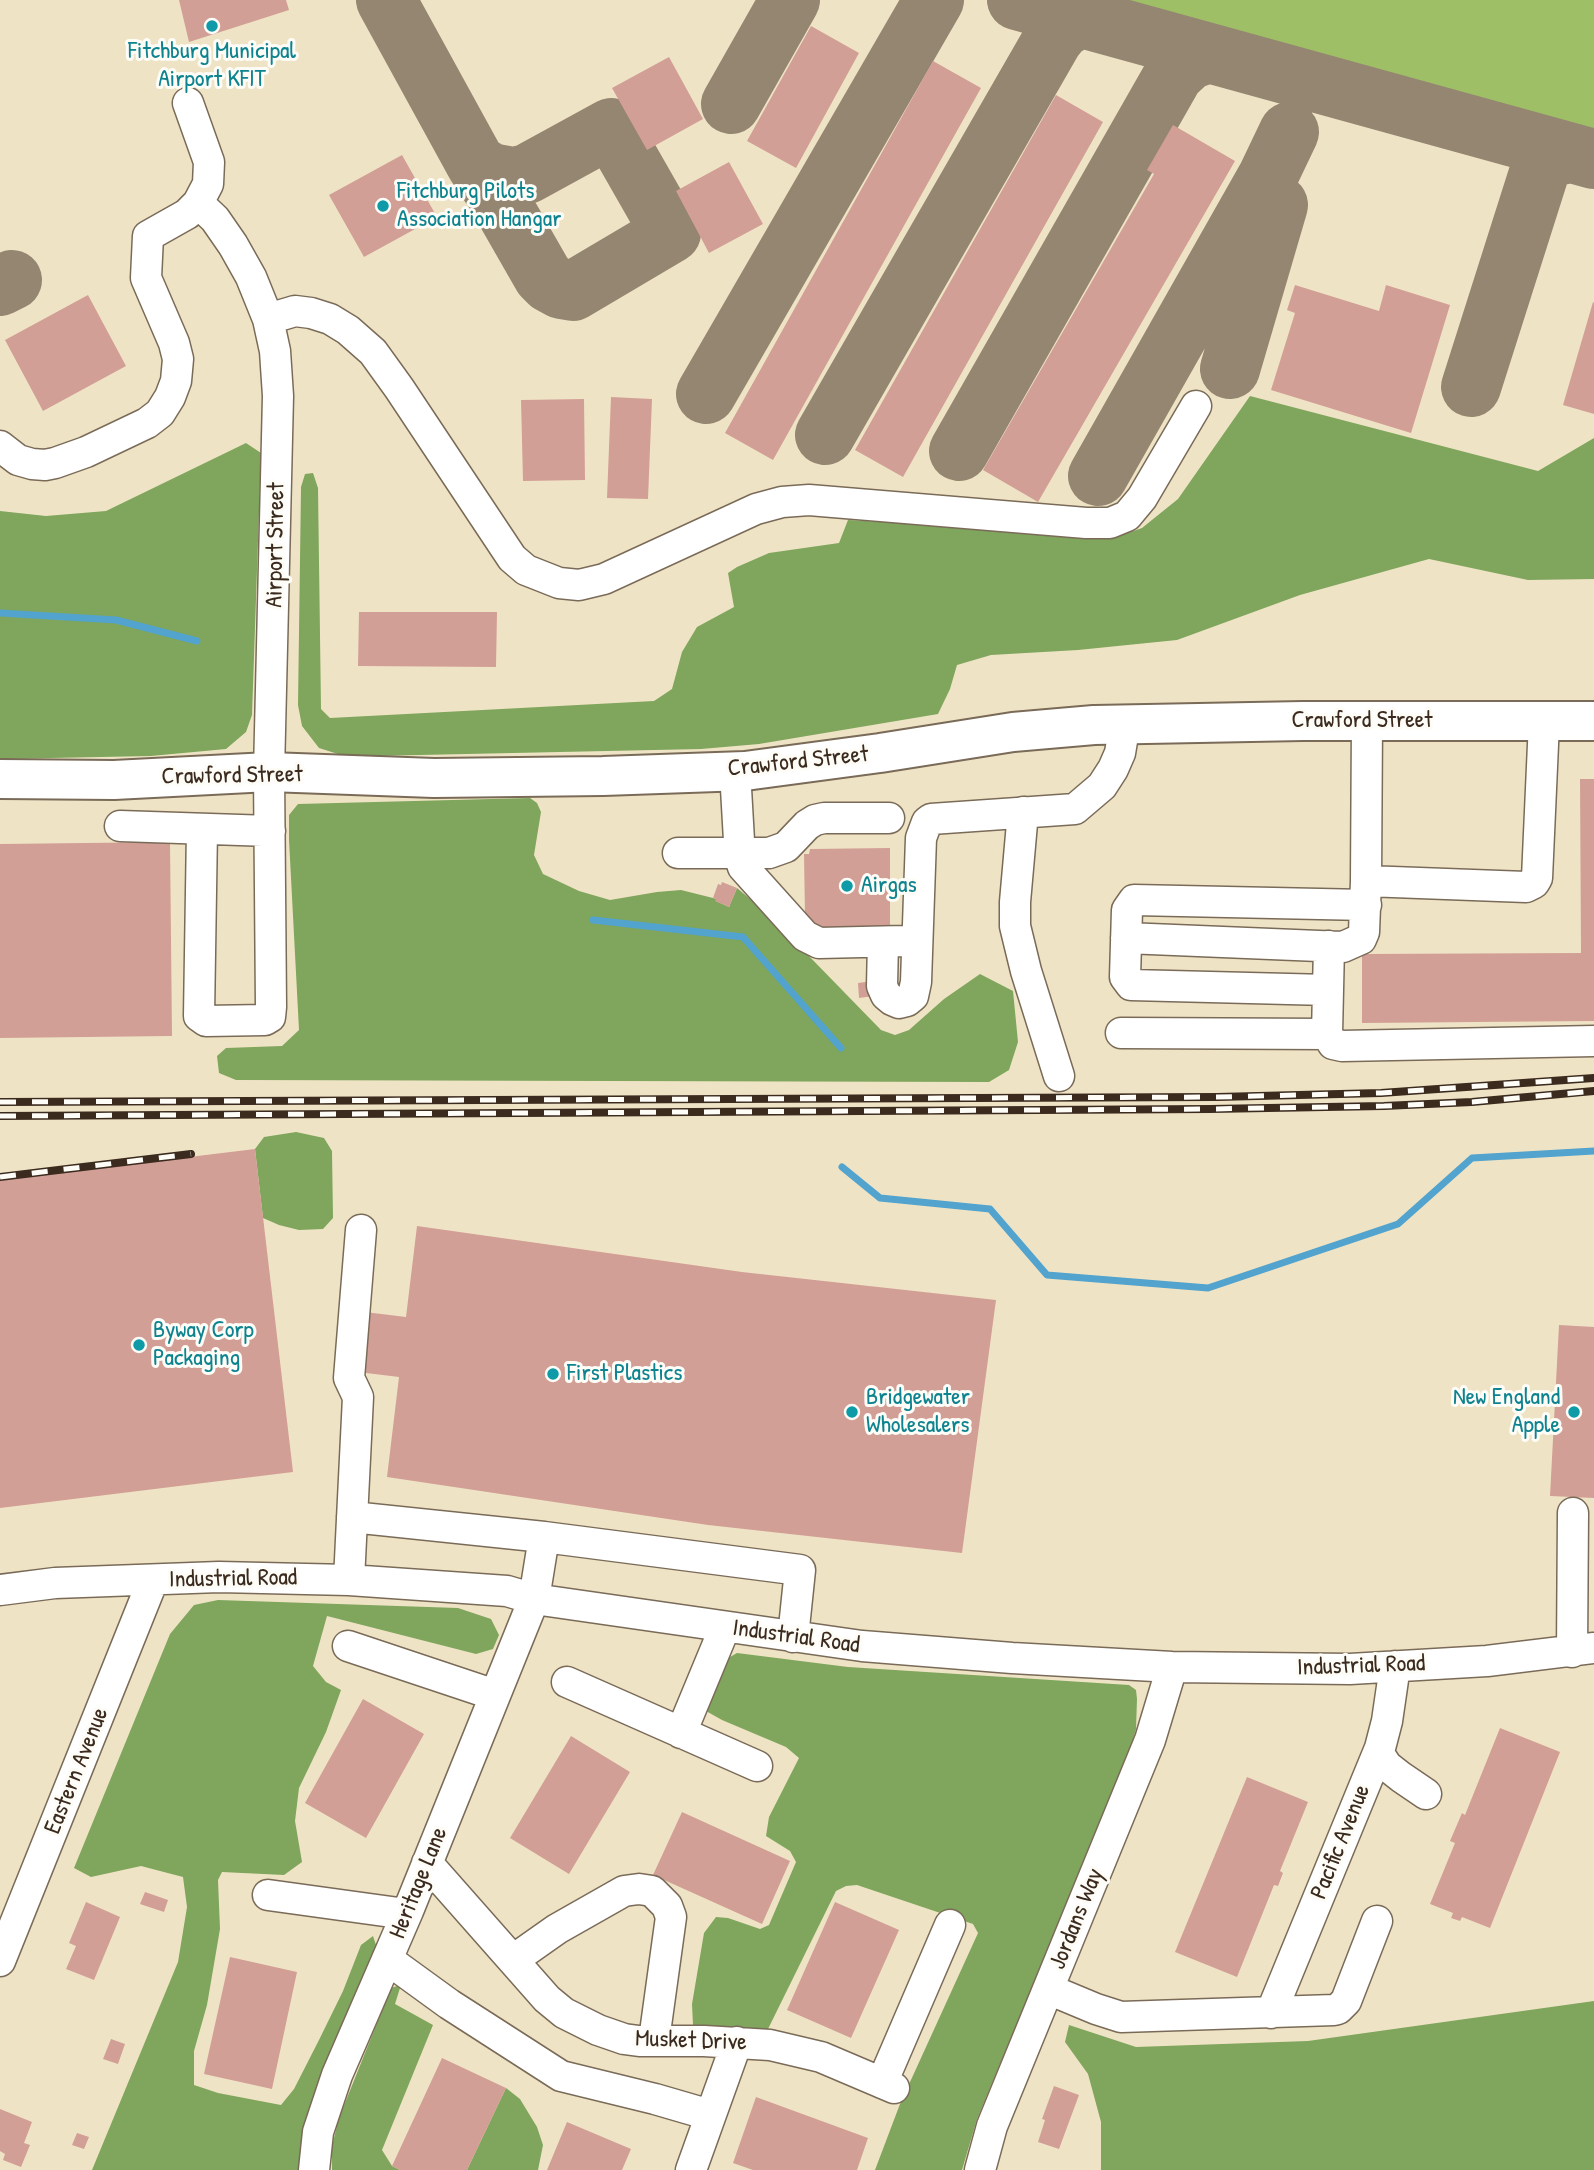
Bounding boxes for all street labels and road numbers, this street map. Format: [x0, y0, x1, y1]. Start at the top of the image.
street label: Airport Street [261, 482, 291, 608]
street label: Crawford Street [1291, 707, 1433, 735]
street label: Crawford Street [726, 740, 870, 784]
street label: Crawford Street [161, 760, 303, 792]
street label: Industrial Road [169, 1563, 297, 1595]
street label: Industrial Road [731, 1614, 861, 1660]
street label: Industrial Road [1296, 1649, 1426, 1683]
street label: Eastern Avenue [39, 1704, 115, 1838]
street label: Pacific Avenue [1305, 1781, 1377, 1903]
street label: Heritage Lane [384, 1823, 454, 1943]
street label: Jordans Way [1044, 1864, 1110, 1974]
street label: Musket Drive [635, 2025, 747, 2057]

